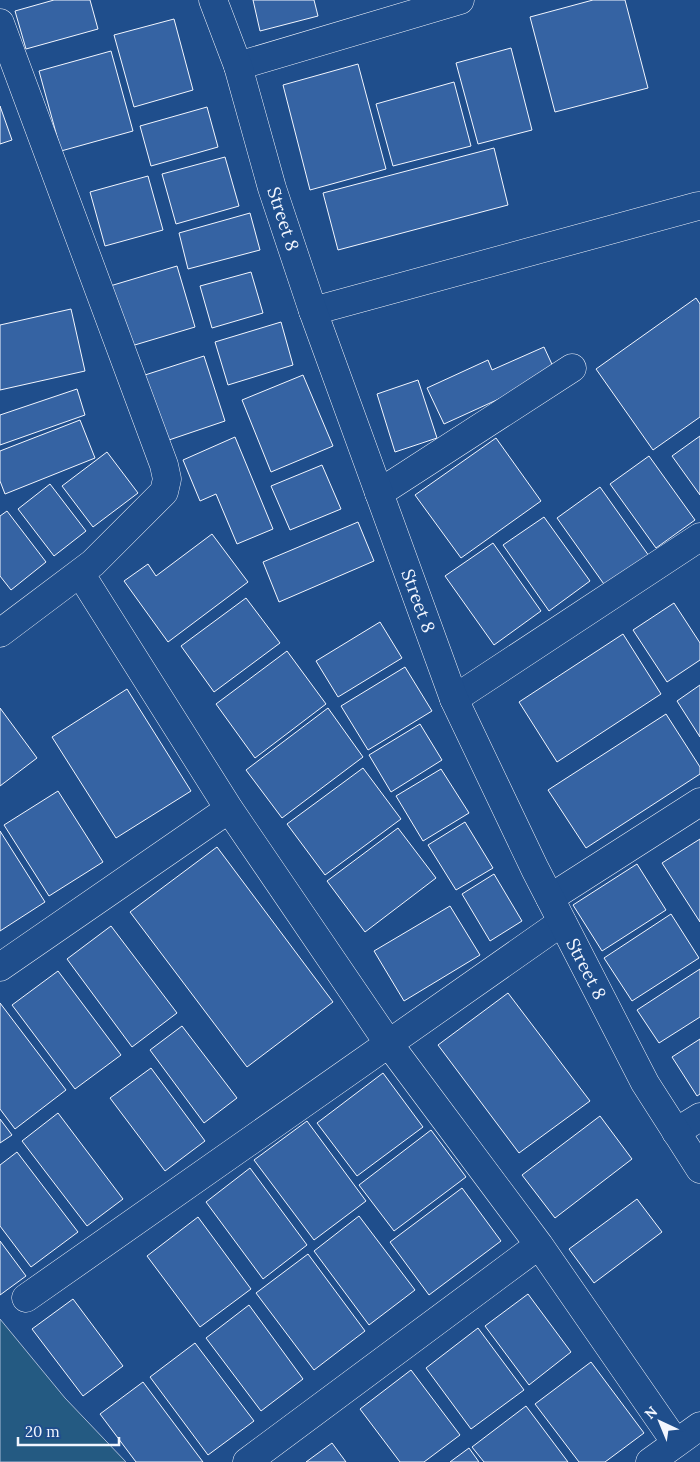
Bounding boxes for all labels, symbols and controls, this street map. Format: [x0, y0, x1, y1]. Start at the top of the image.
street label: Street 8 [262, 184, 305, 254]
street label: Street 8 [396, 566, 441, 636]
street label: Street 8 [561, 934, 612, 1003]
north arrow [635, 1397, 685, 1447]
text: N [641, 1402, 661, 1423]
scale bar [18, 1414, 119, 1446]
text: 20 m [25, 1422, 60, 1441]

